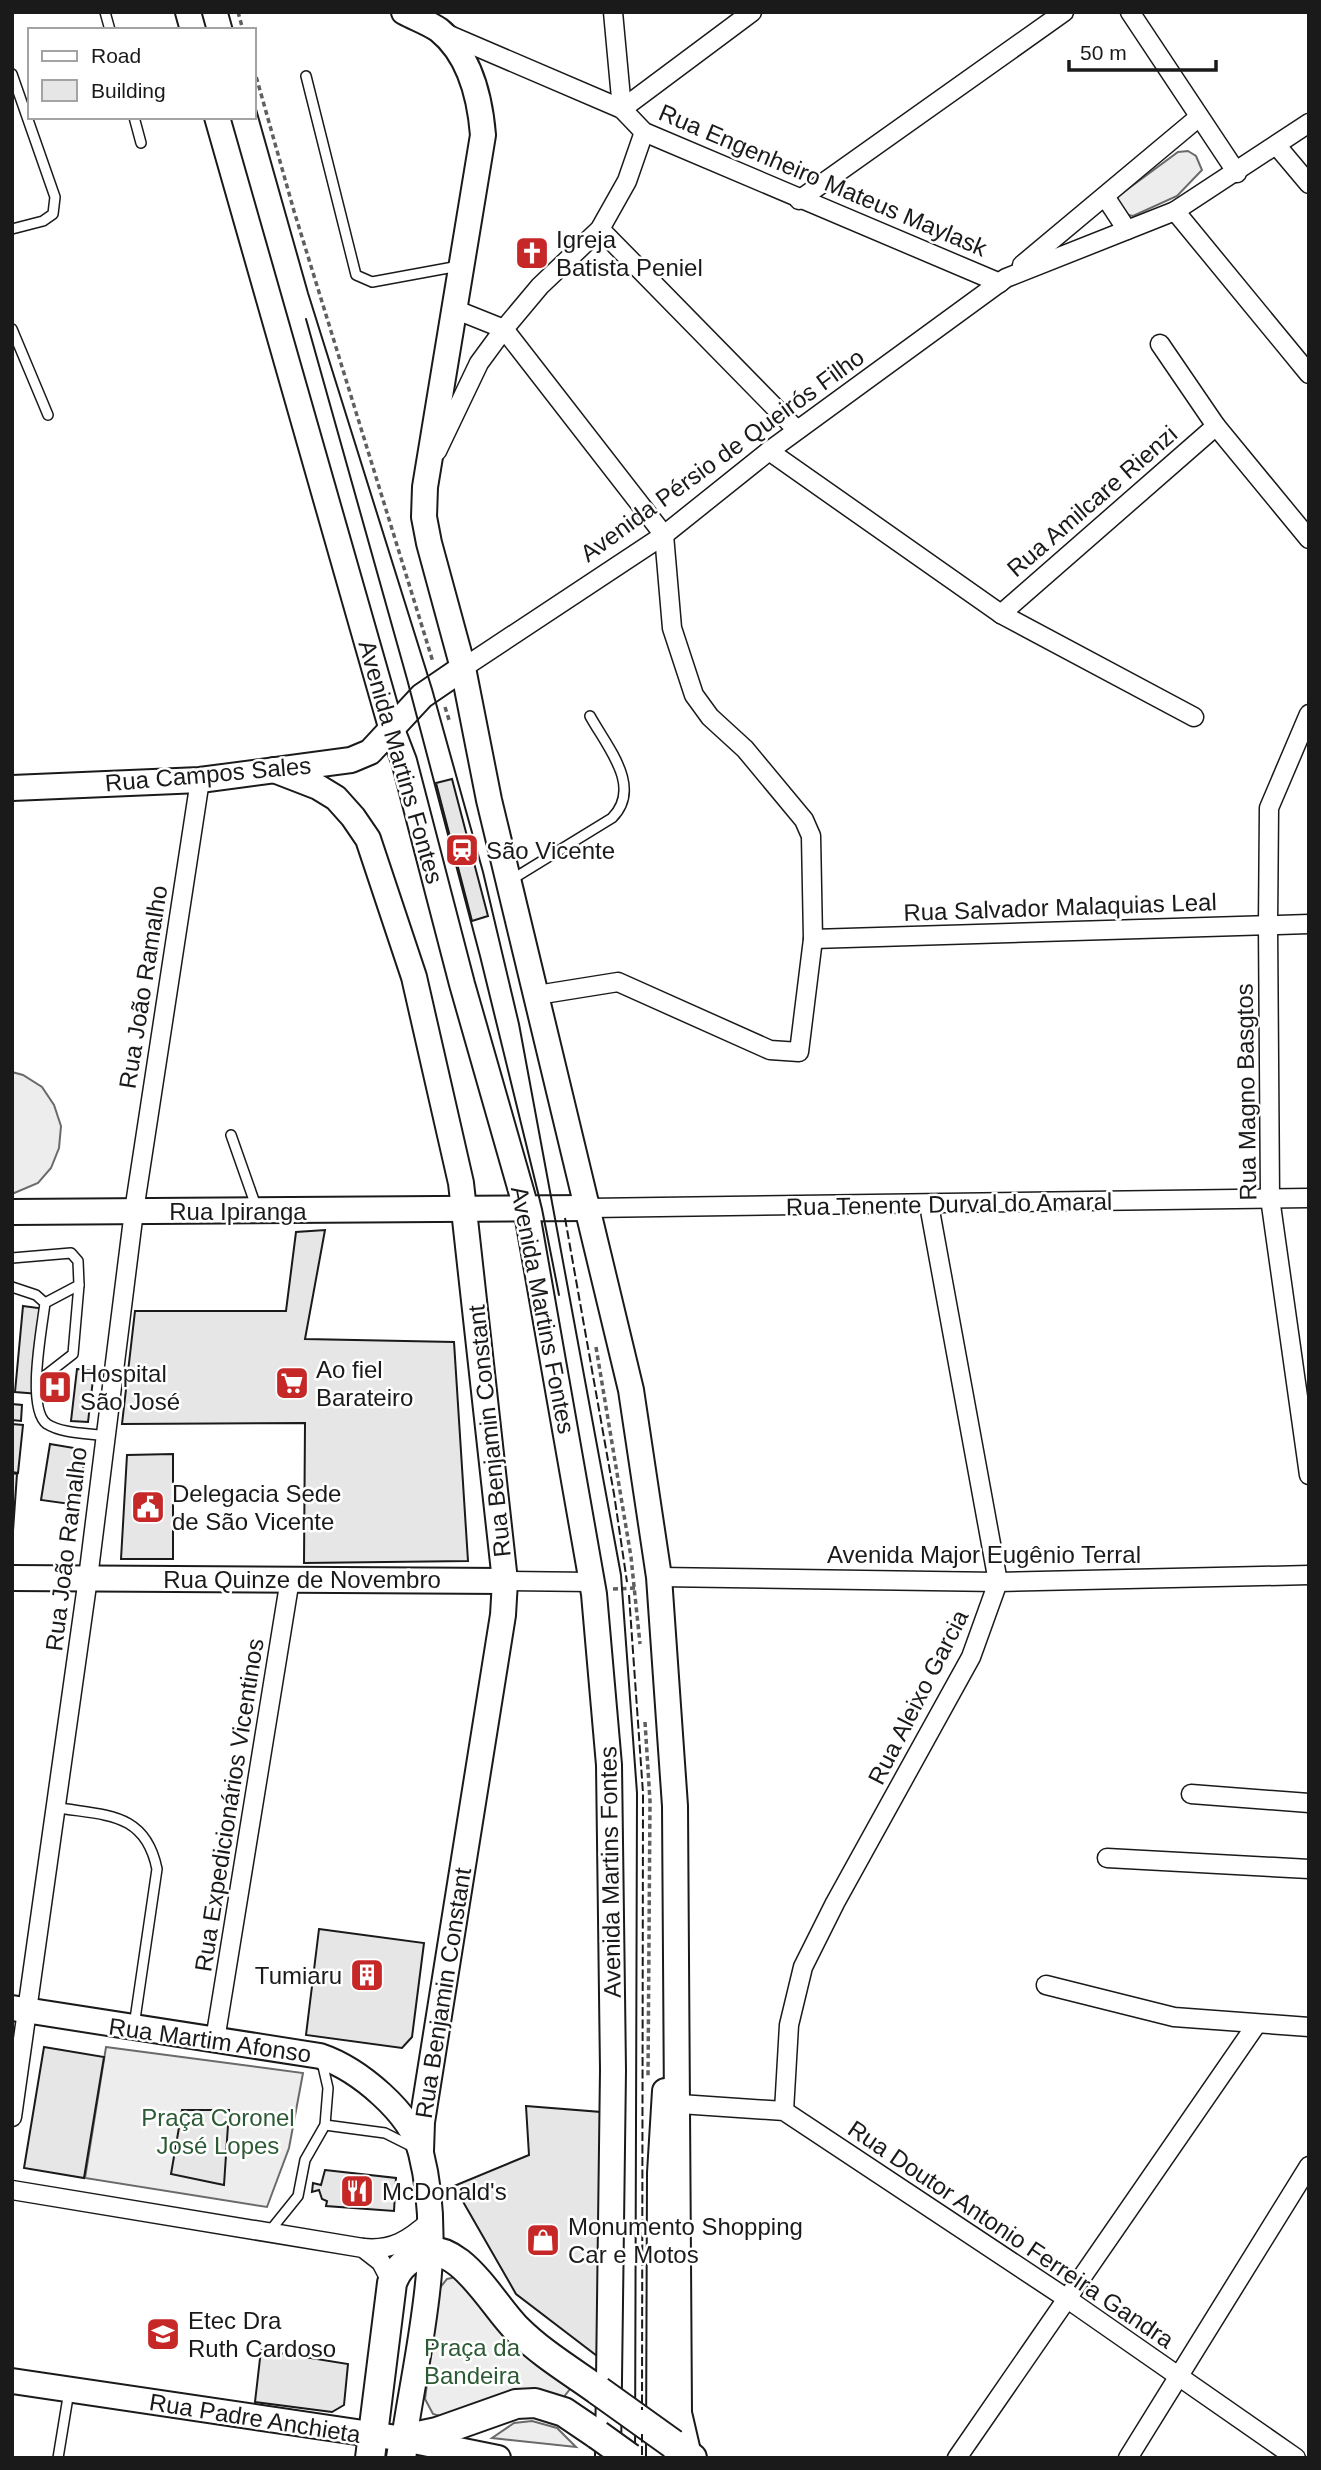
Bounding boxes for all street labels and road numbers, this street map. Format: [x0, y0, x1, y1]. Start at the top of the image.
street label: Rua Engenheiro Mateus Maylask [655, 99, 992, 262]
street label: Avenida Pérsio de Queirós Filho [575, 343, 869, 567]
street label: Rua Amilcare Rienzi [1002, 420, 1182, 582]
street label: Avenida Martins Fontes [353, 637, 449, 887]
street label: Rua Campos Sales [104, 752, 312, 796]
street label: Rua João Ramalho [114, 883, 172, 1091]
street label: Rua Salvador Malaquias Leal [903, 888, 1217, 926]
street label: Rua Magno Basgtos [1231, 983, 1261, 1201]
street label: Avenida Martins Fontes [506, 1184, 580, 1436]
street label: Rua Tenente Durval do Amaral [786, 1188, 1112, 1220]
street label: Rua Ipiranga [169, 1198, 307, 1225]
street label: Rua Benjamin Constant [462, 1303, 516, 1558]
street label: Rua João Ramalho [40, 1445, 92, 1653]
street label: Avenida Major Eugênio Terral [827, 1541, 1141, 1568]
street label: Rua Quinze de Novembro [163, 1566, 441, 1593]
street label: Rua Aleixo Garcia [862, 1605, 974, 1789]
street label: Rua Expedicionários Vicentinos [189, 1636, 269, 1974]
street label: Avenida Martins Fontes [594, 1746, 626, 1998]
street label: Rua Benjamin Constant [410, 1865, 476, 2120]
street label: Rua Martim Afonso [107, 2012, 313, 2068]
street label: Rua Doutor Antonio Ferreira Gandra [843, 2115, 1179, 2354]
street label: Rua Padre Anchieta [147, 2388, 363, 2448]

